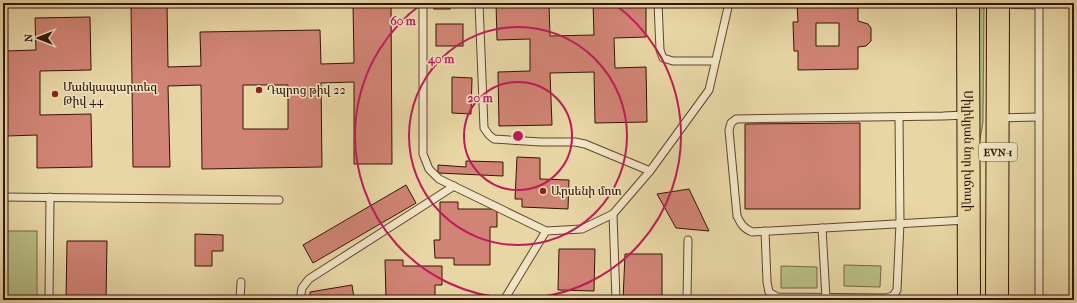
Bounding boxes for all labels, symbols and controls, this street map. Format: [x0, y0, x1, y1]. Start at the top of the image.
text: 60 m [390, 14, 417, 28]
north arrow [18, 18, 58, 58]
text: N [22, 33, 35, 42]
text: 40 m [427, 52, 455, 67]
place label: Մանկապարտեզ Թիվ 44 [63, 80, 158, 108]
place label: Դպրոց թիվ 22 [267, 83, 346, 97]
marker: Դպրոց թիվ 22 [254, 85, 264, 95]
marker: Մանկապարտեզ Թիվ 44 [50, 89, 60, 99]
street label: Սիլիկյան նոր խճուղի [961, 90, 976, 212]
text: 20 m [467, 91, 494, 105]
centre of rings [511, 129, 525, 143]
road number: EVN-1 [979, 143, 1017, 161]
place label: Արսենի մոտ [551, 184, 622, 198]
marker: Արսենի մոտ [538, 186, 548, 196]

